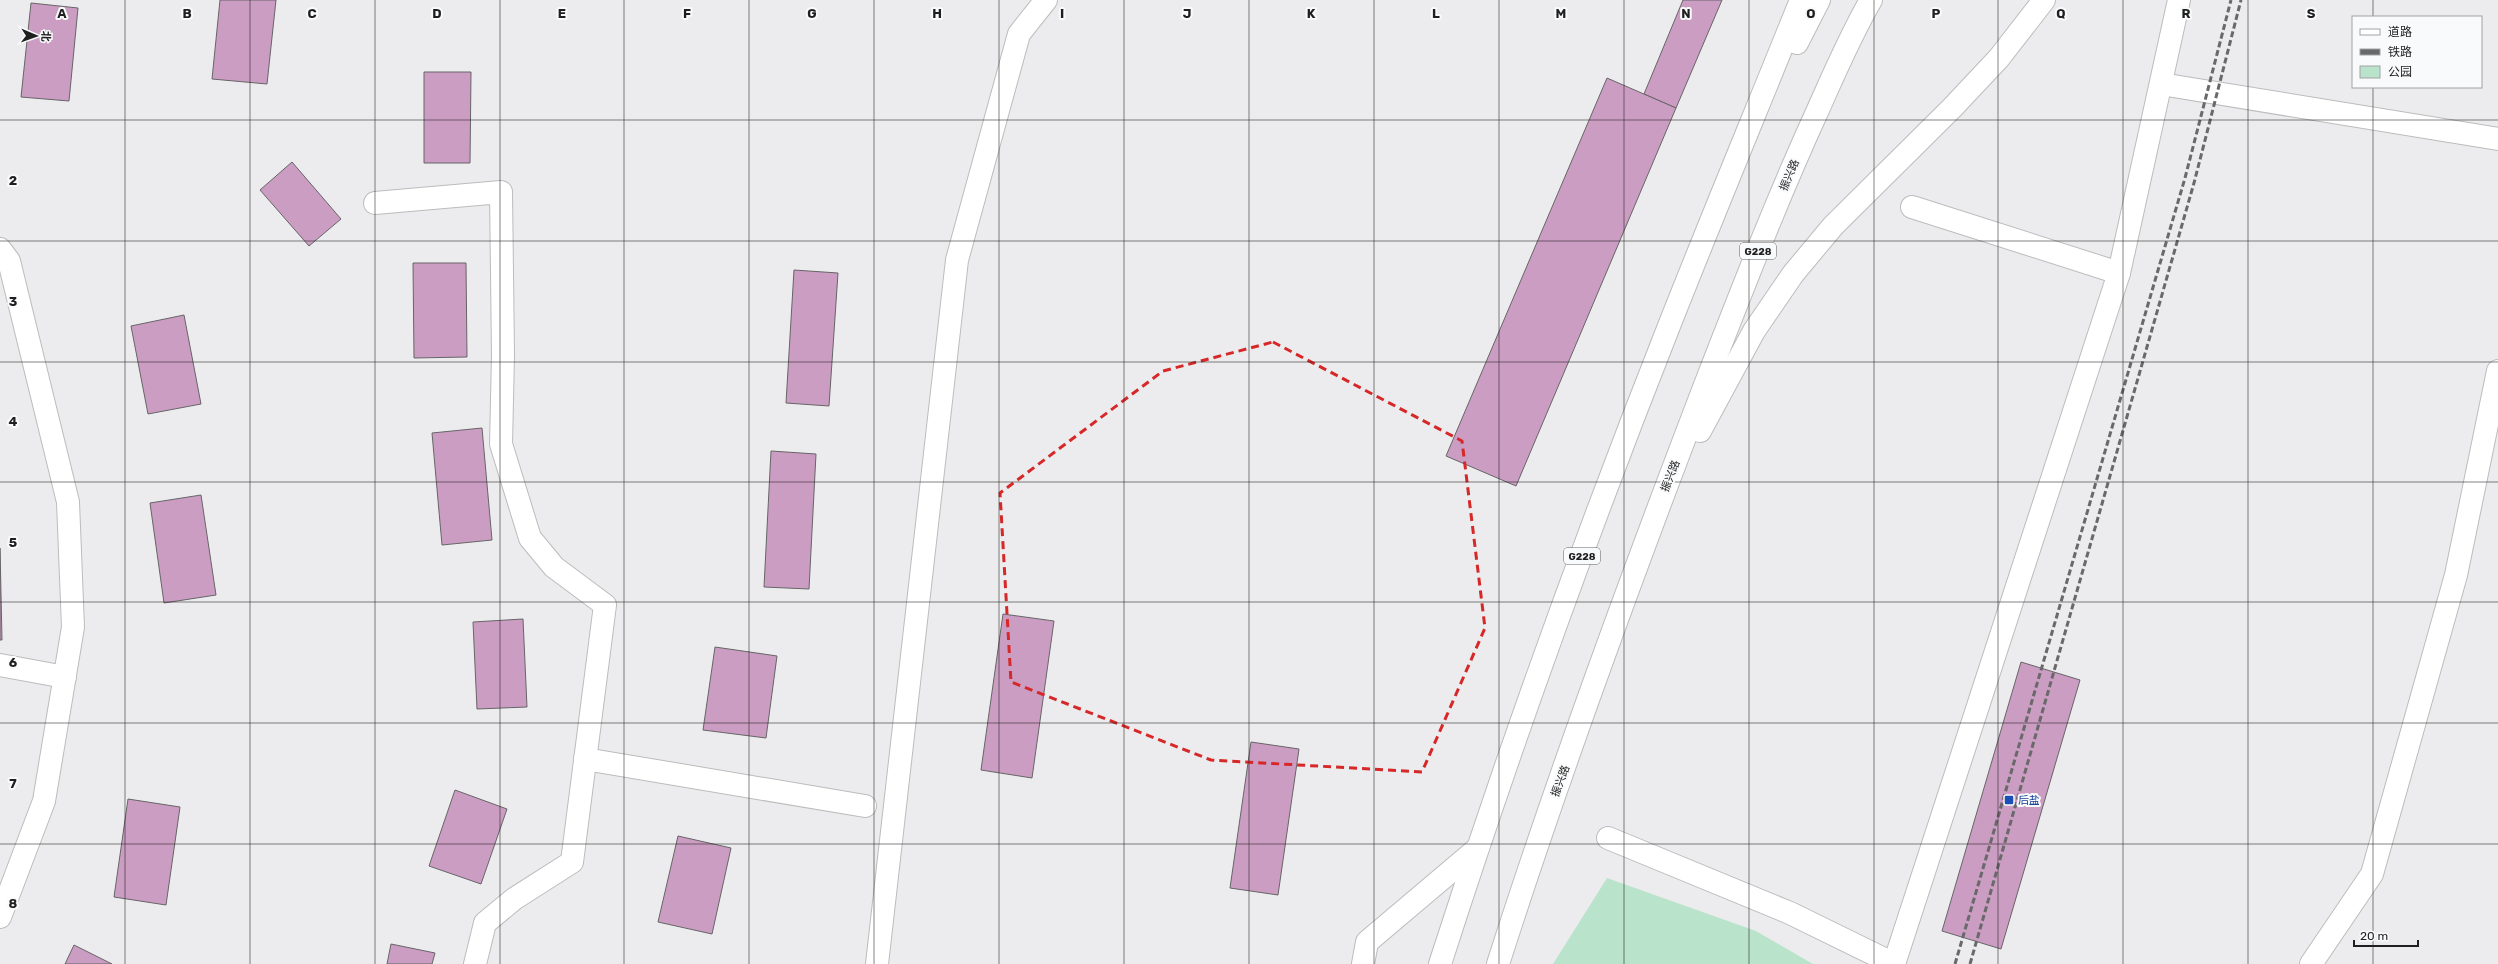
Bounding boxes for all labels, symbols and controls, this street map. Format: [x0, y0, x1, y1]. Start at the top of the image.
text: A [57, 6, 67, 21]
text: B [182, 6, 192, 21]
text: C [307, 6, 317, 21]
text: D [432, 6, 442, 21]
text: E [558, 6, 566, 21]
text: F [683, 6, 691, 21]
text: G [807, 6, 817, 21]
text: H [932, 6, 942, 21]
text: I [1060, 6, 1064, 21]
text: J [1183, 6, 1191, 21]
text: K [1307, 6, 1316, 21]
text: L [1432, 6, 1440, 21]
text: M [1556, 6, 1566, 21]
text: N [1681, 6, 1691, 21]
text: O [1806, 6, 1816, 21]
text: P [1932, 6, 1941, 21]
text: Q [2056, 6, 2066, 21]
text: R [2182, 6, 2191, 21]
text: S [2307, 6, 2316, 21]
north arrow [16, 16, 56, 56]
legend [2352, 16, 2482, 88]
text: 道路 [2388, 25, 2412, 39]
text: 北 [39, 31, 52, 42]
text: 铁路 [2388, 45, 2412, 59]
text: 公园 [2388, 65, 2412, 79]
street label: 振兴路 [1777, 157, 1802, 193]
text: 2 [9, 173, 17, 188]
road number: G228 [1740, 243, 1776, 259]
text: 3 [9, 294, 18, 309]
text: 4 [9, 414, 18, 429]
street label: 振兴路 [1658, 458, 1682, 494]
text: 5 [9, 535, 17, 550]
road number: G228 [1564, 548, 1600, 564]
text: 6 [9, 655, 18, 670]
street label: 振兴路 [1549, 763, 1572, 799]
text: 7 [9, 776, 17, 791]
marker: 后盐 [2003, 794, 2015, 806]
place label: 后盐 [2018, 794, 2040, 807]
text: 8 [9, 896, 18, 911]
scale bar [2354, 922, 2418, 948]
text: 20 m [2360, 929, 2388, 943]

